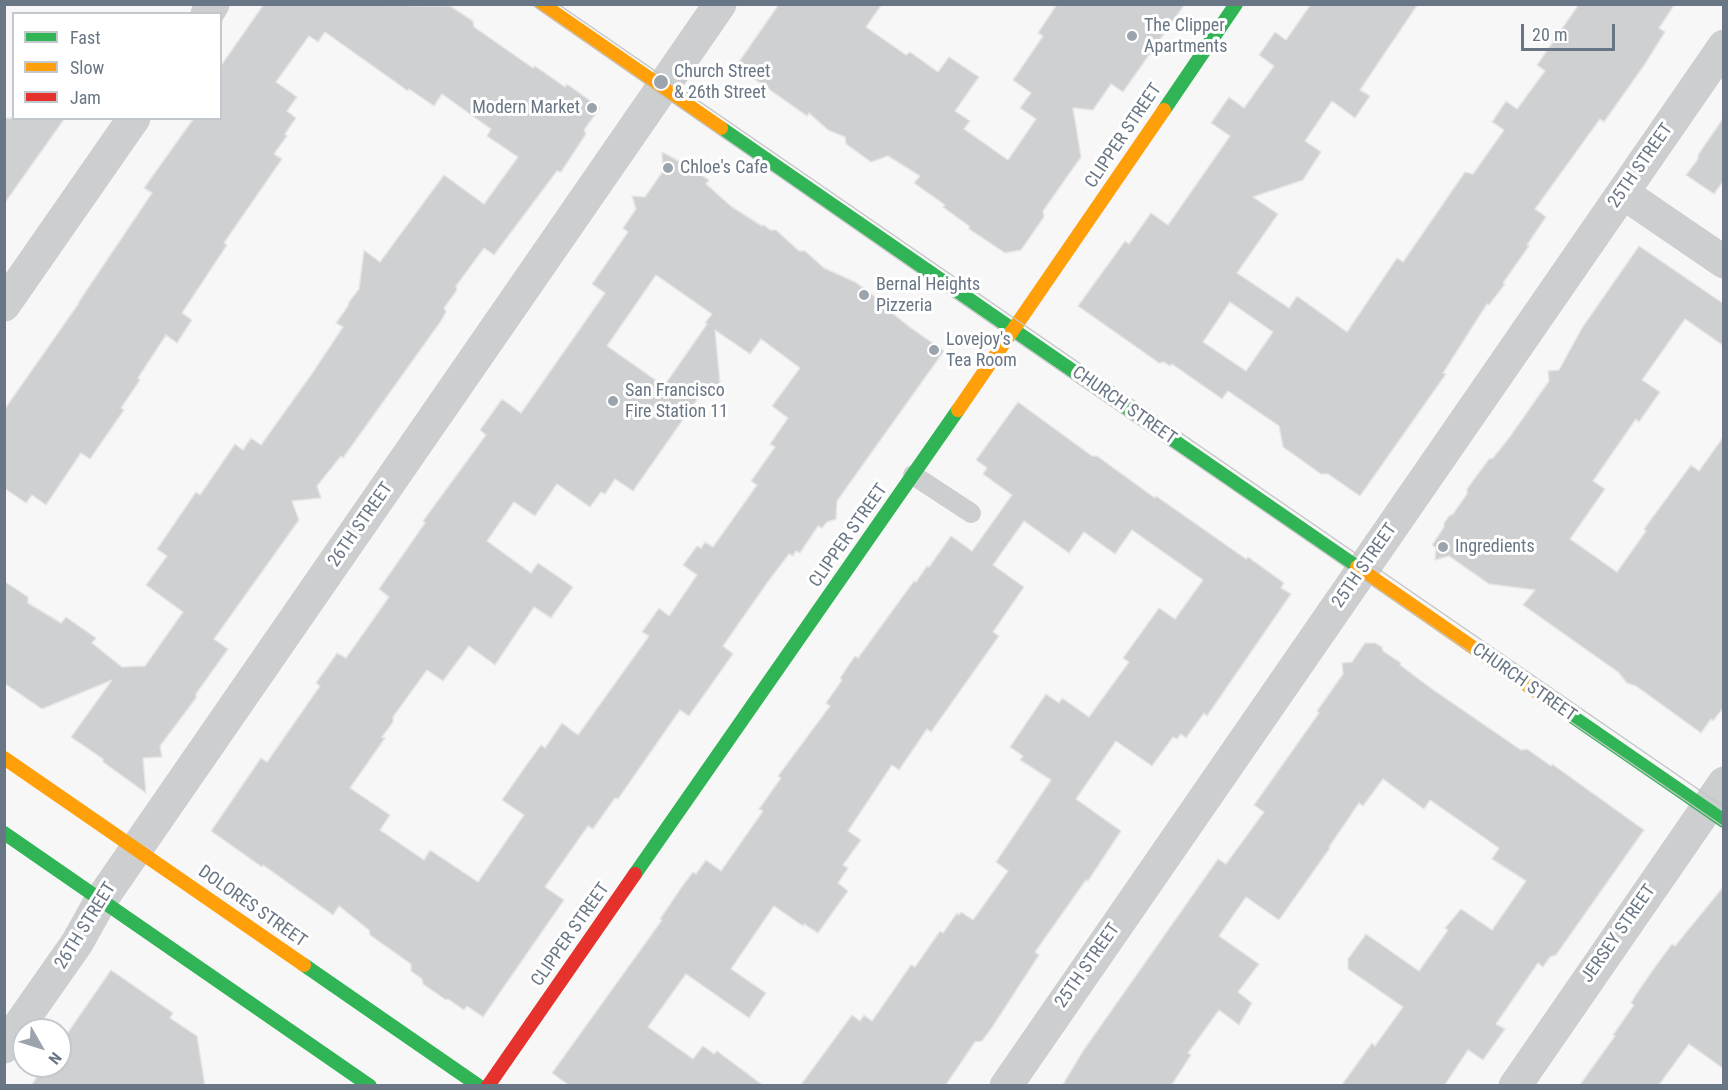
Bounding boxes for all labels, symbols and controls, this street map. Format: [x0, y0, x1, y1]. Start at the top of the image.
legend [12, 12, 222, 120]
scale bar [1524, 12, 1618, 50]
place label: The Clipper Apartments [1144, 15, 1227, 57]
text: 20 m [1532, 24, 1567, 45]
text: Fast [70, 27, 101, 48]
marker: The Clipper Apartments [1125, 29, 1139, 43]
text: Slow [70, 57, 104, 78]
place label: Church Street & 26th Street [674, 61, 770, 104]
marker: Church Street & 26th Street [652, 73, 670, 91]
street label: CLIPPER STREET [1081, 80, 1167, 192]
text: Jam [70, 87, 101, 108]
place label: Modern Market [472, 97, 580, 119]
marker: Modern Market [585, 101, 599, 115]
street label: 25TH STREET [1604, 120, 1678, 212]
place label: Chloe's Cafe [680, 157, 768, 179]
marker: Chloe's Cafe [661, 161, 675, 175]
place label: Bernal Heights Pizzeria [876, 274, 980, 316]
marker: Bernal Heights Pizzeria [857, 288, 871, 302]
place label: Lovejoy's Tea Room [946, 329, 1017, 372]
marker: Lovejoy's Tea Room [927, 343, 941, 357]
street label: CHURCH STREET [1068, 362, 1180, 450]
place label: San Francisco Fire Station 11 [625, 380, 728, 422]
marker: San Francisco Fire Station 11 [606, 394, 620, 408]
street label: 26TH STREET [324, 479, 398, 571]
street label: CLIPPER STREET [805, 480, 893, 592]
street label: 25TH STREET [1328, 520, 1402, 612]
place label: Ingredients [1455, 536, 1535, 558]
marker: Ingredients [1436, 540, 1450, 554]
street label: CHURCH STREET [1468, 639, 1580, 727]
street label: DOLORES STREET [194, 862, 310, 952]
street label: 26TH STREET [51, 879, 121, 973]
street label: CLIPPER STREET [527, 879, 615, 991]
street label: JERSEY STREET [1577, 881, 1661, 987]
street label: 25TH STREET [1051, 920, 1125, 1012]
north arrow [12, 1018, 72, 1078]
text: N [44, 1049, 65, 1068]

